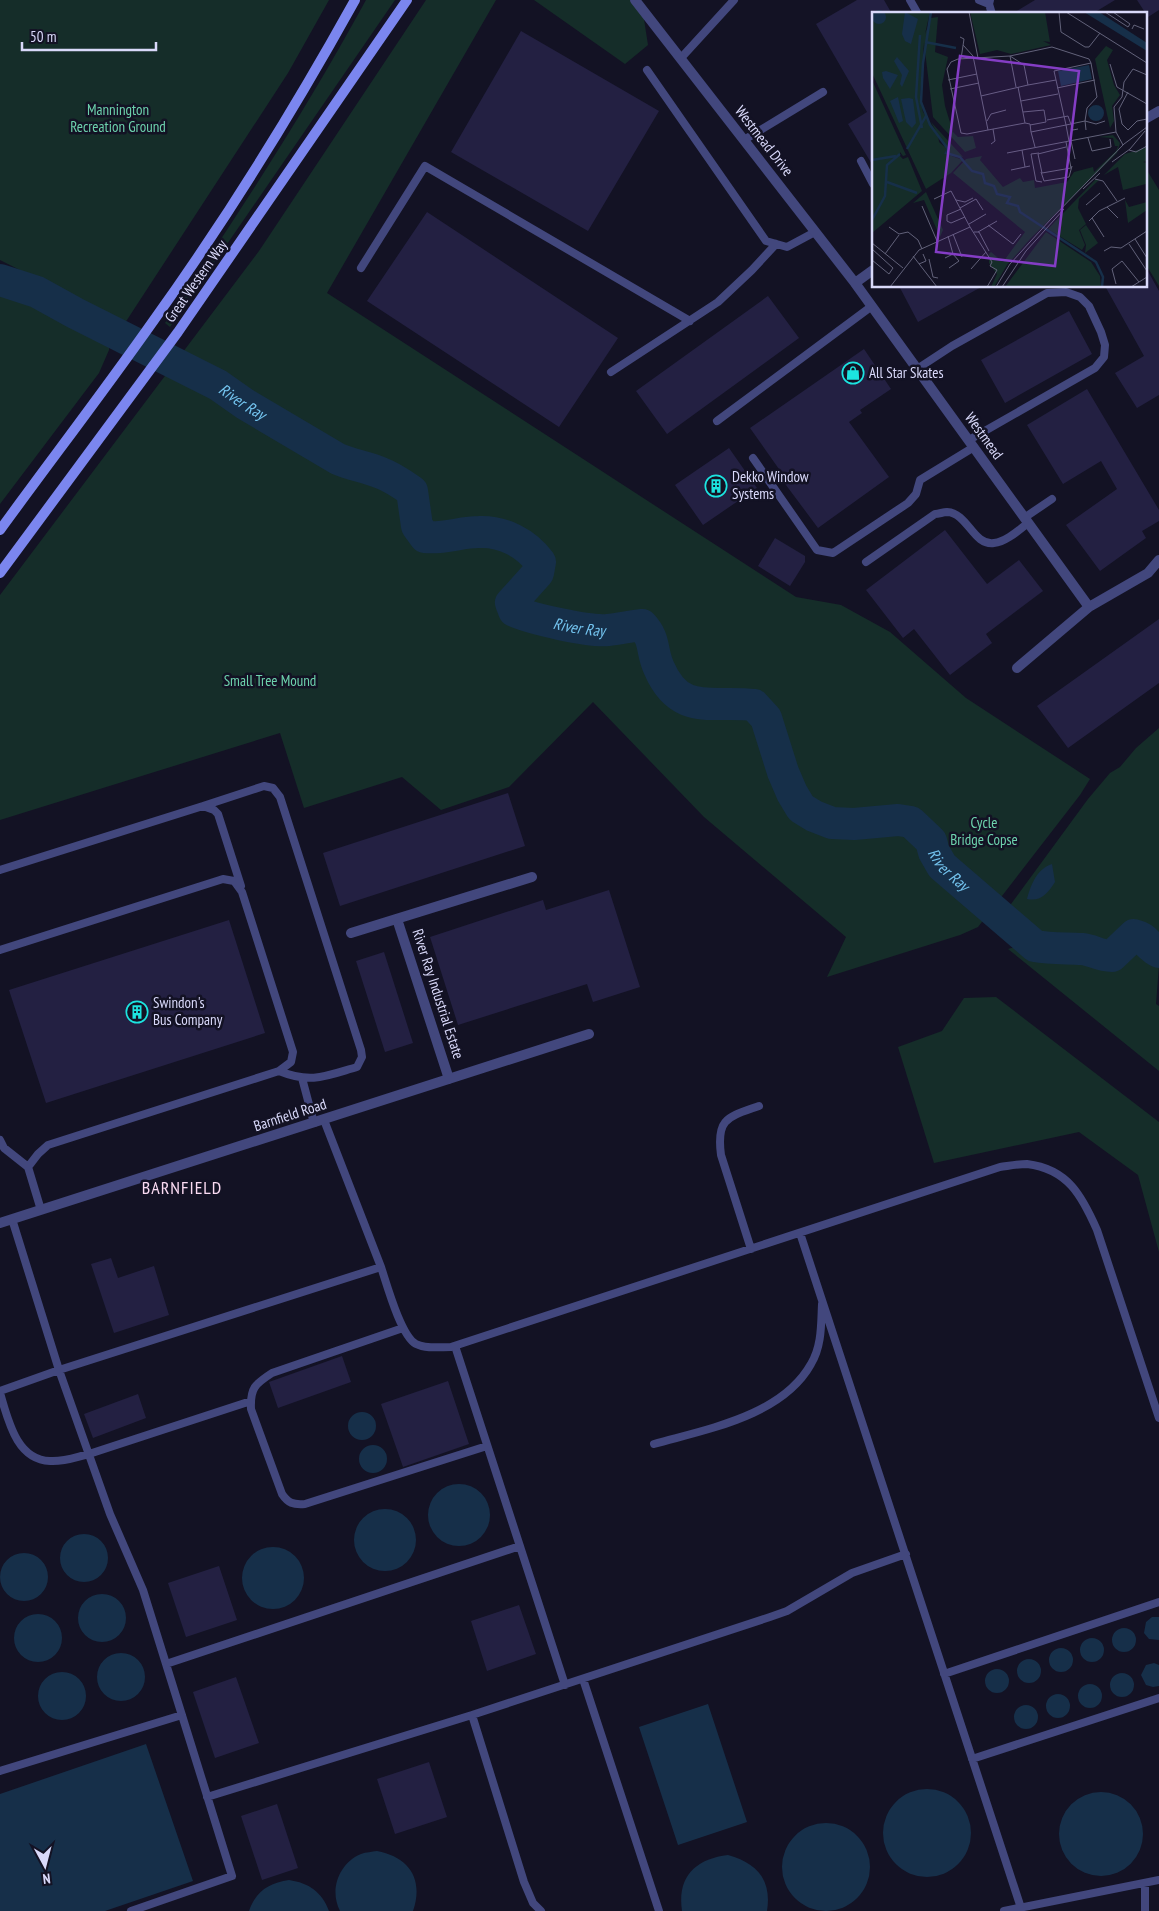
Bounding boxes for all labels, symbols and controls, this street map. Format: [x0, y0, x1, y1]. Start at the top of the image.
inset map [872, 12, 1146, 288]
scale bar [22, 20, 156, 52]
text: 50 m [30, 27, 56, 46]
park label: Mannington Recreation Ground [70, 100, 166, 136]
street label: Westmead Drive [731, 102, 798, 180]
street label: Great Western Way [160, 235, 231, 326]
shop icon: All Star Skates [841, 361, 865, 385]
place label: All Star Skates [869, 363, 944, 382]
water label: River Ray [215, 379, 271, 425]
street label: Westmead [961, 409, 1008, 463]
place label: Dekko Window Systems [732, 467, 809, 503]
building icon: Dekko Window Systems [704, 474, 728, 498]
water label: River Ray [551, 613, 607, 640]
park label: Small Tree Mound [224, 671, 316, 690]
park label: Cycle Bridge Copse [950, 813, 1018, 849]
water label: River Ray [924, 845, 975, 896]
street label: River Ray Industrial Estate [409, 926, 468, 1061]
place label: Swindon's Bus Company [153, 993, 223, 1029]
building icon: Swindon's Bus Company [125, 1000, 149, 1024]
street label: Barnfield Road [251, 1094, 329, 1135]
district label: BARNFIELD [142, 1176, 222, 1199]
north arrow [20, 1841, 70, 1891]
text: N [42, 1870, 51, 1888]

